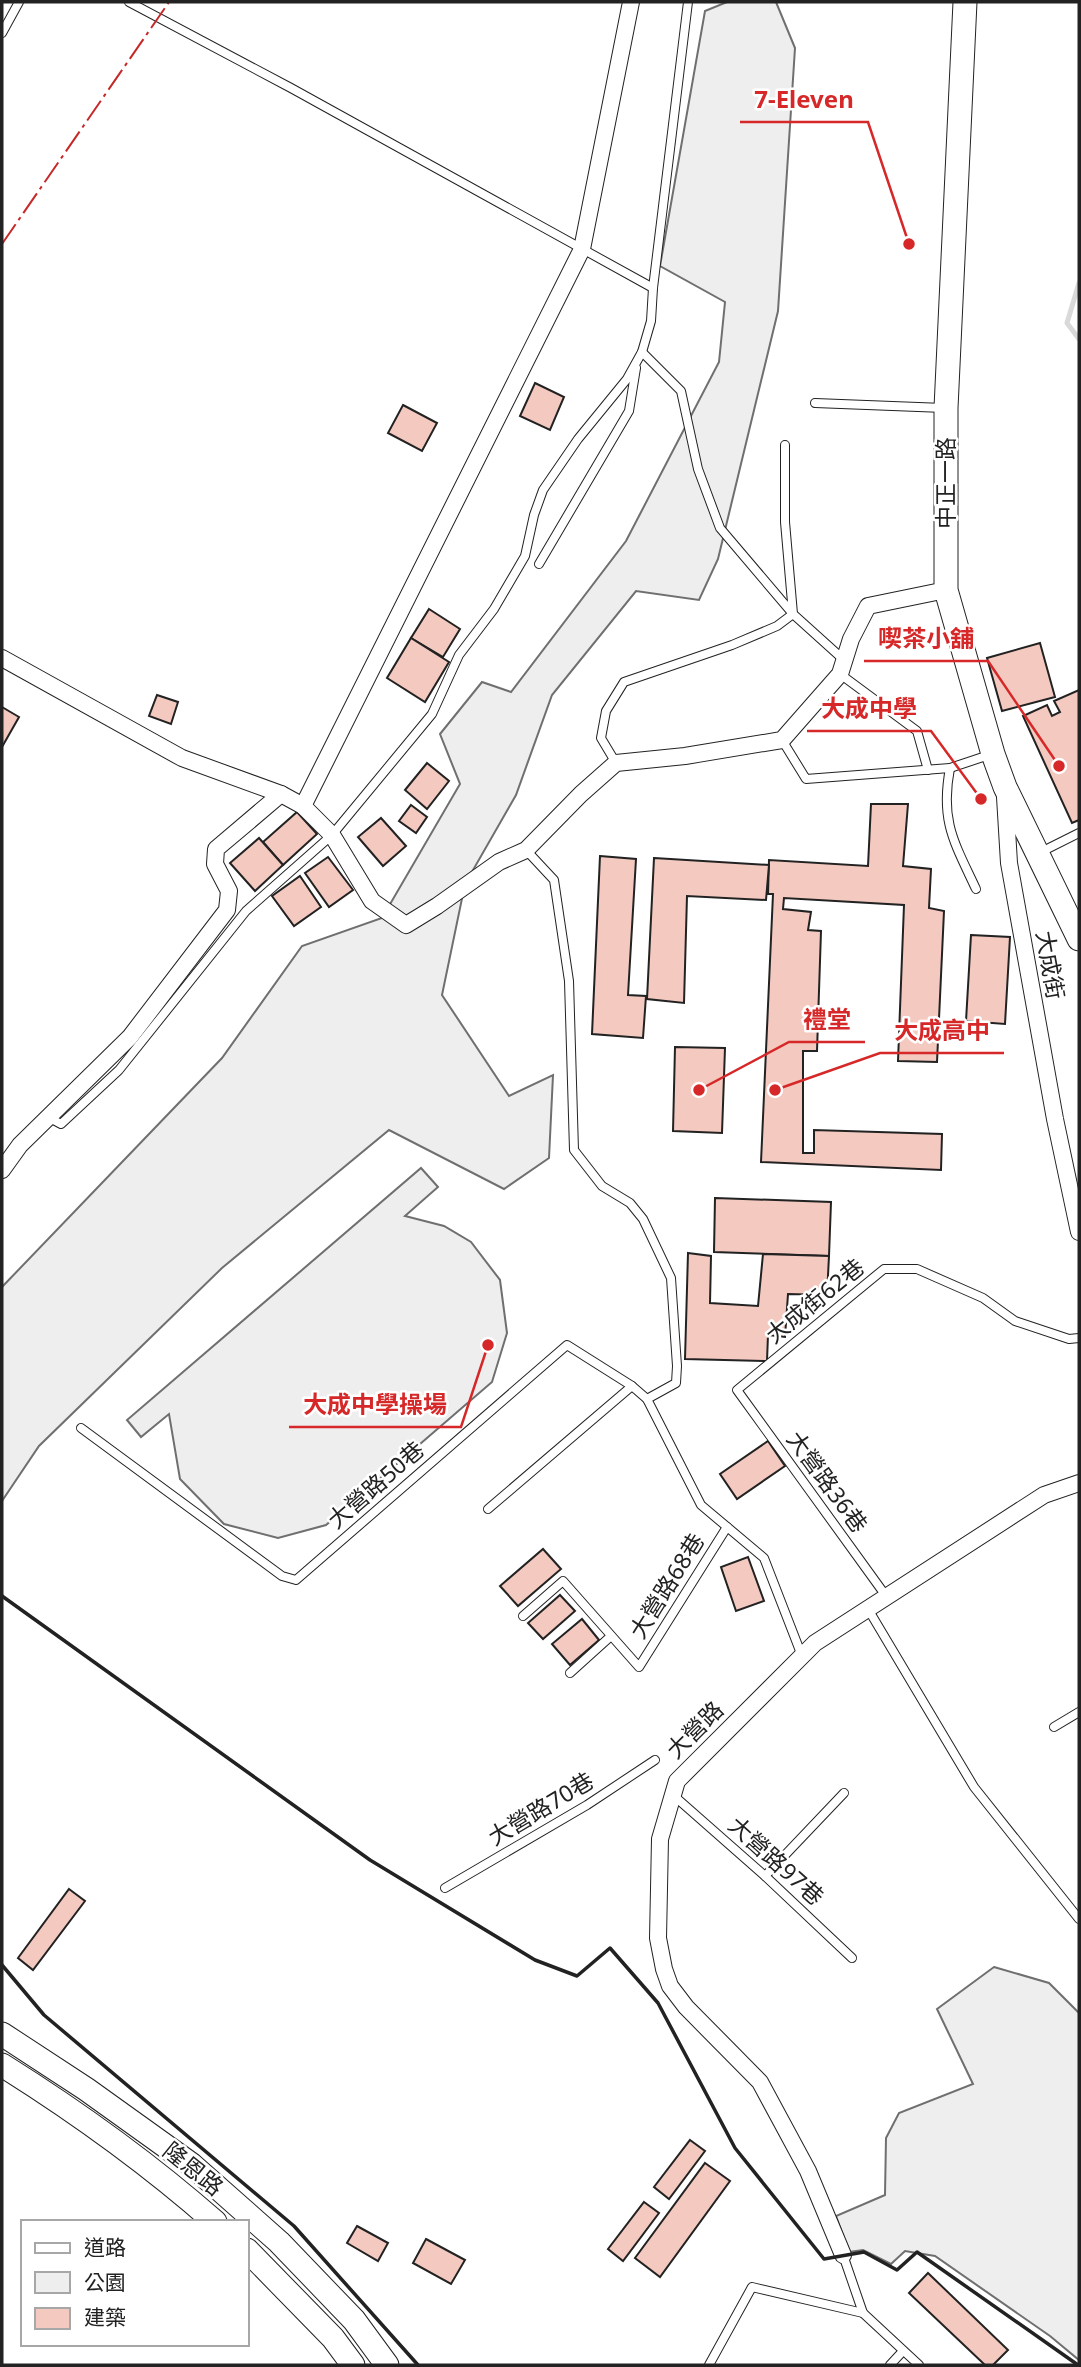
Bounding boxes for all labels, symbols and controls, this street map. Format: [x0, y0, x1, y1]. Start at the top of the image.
callout: 7-Eleven [740, 77, 868, 122]
text: 7-Eleven [754, 82, 854, 115]
street label: 中正一路 [929, 437, 961, 529]
callout: 喫茶小舖 [864, 616, 988, 661]
text: 喫茶小舖 [878, 621, 974, 654]
callout: 大成中學 [807, 686, 931, 731]
text: 大成中學 [821, 691, 917, 724]
street label: 大成街 [1029, 928, 1073, 1002]
callout: 禮堂 [789, 997, 865, 1042]
text: 禮堂 [803, 1002, 851, 1035]
callout: 大成高中 [880, 1008, 1004, 1053]
text: 大成高中 [894, 1013, 990, 1046]
street label: 大成街62巷 [758, 1251, 870, 1350]
callout: 大成中學操場 [289, 1382, 461, 1427]
text: 大成中學操場 [303, 1387, 447, 1420]
street label: 大營路36巷 [780, 1424, 876, 1539]
street label: 大營路50巷 [320, 1433, 430, 1535]
street label: 大營路68巷 [621, 1527, 711, 1644]
street label: 大營路 [659, 1694, 730, 1765]
street label: 大營路70巷 [482, 1764, 599, 1852]
street label: 大營路97巷 [722, 1809, 831, 1912]
street label: 隆恩路 [157, 2134, 231, 2202]
legend [21, 2220, 248, 2346]
text: 道路 [84, 2233, 126, 2261]
text: 公園 [84, 2268, 126, 2296]
text: 建築 [84, 2303, 126, 2331]

